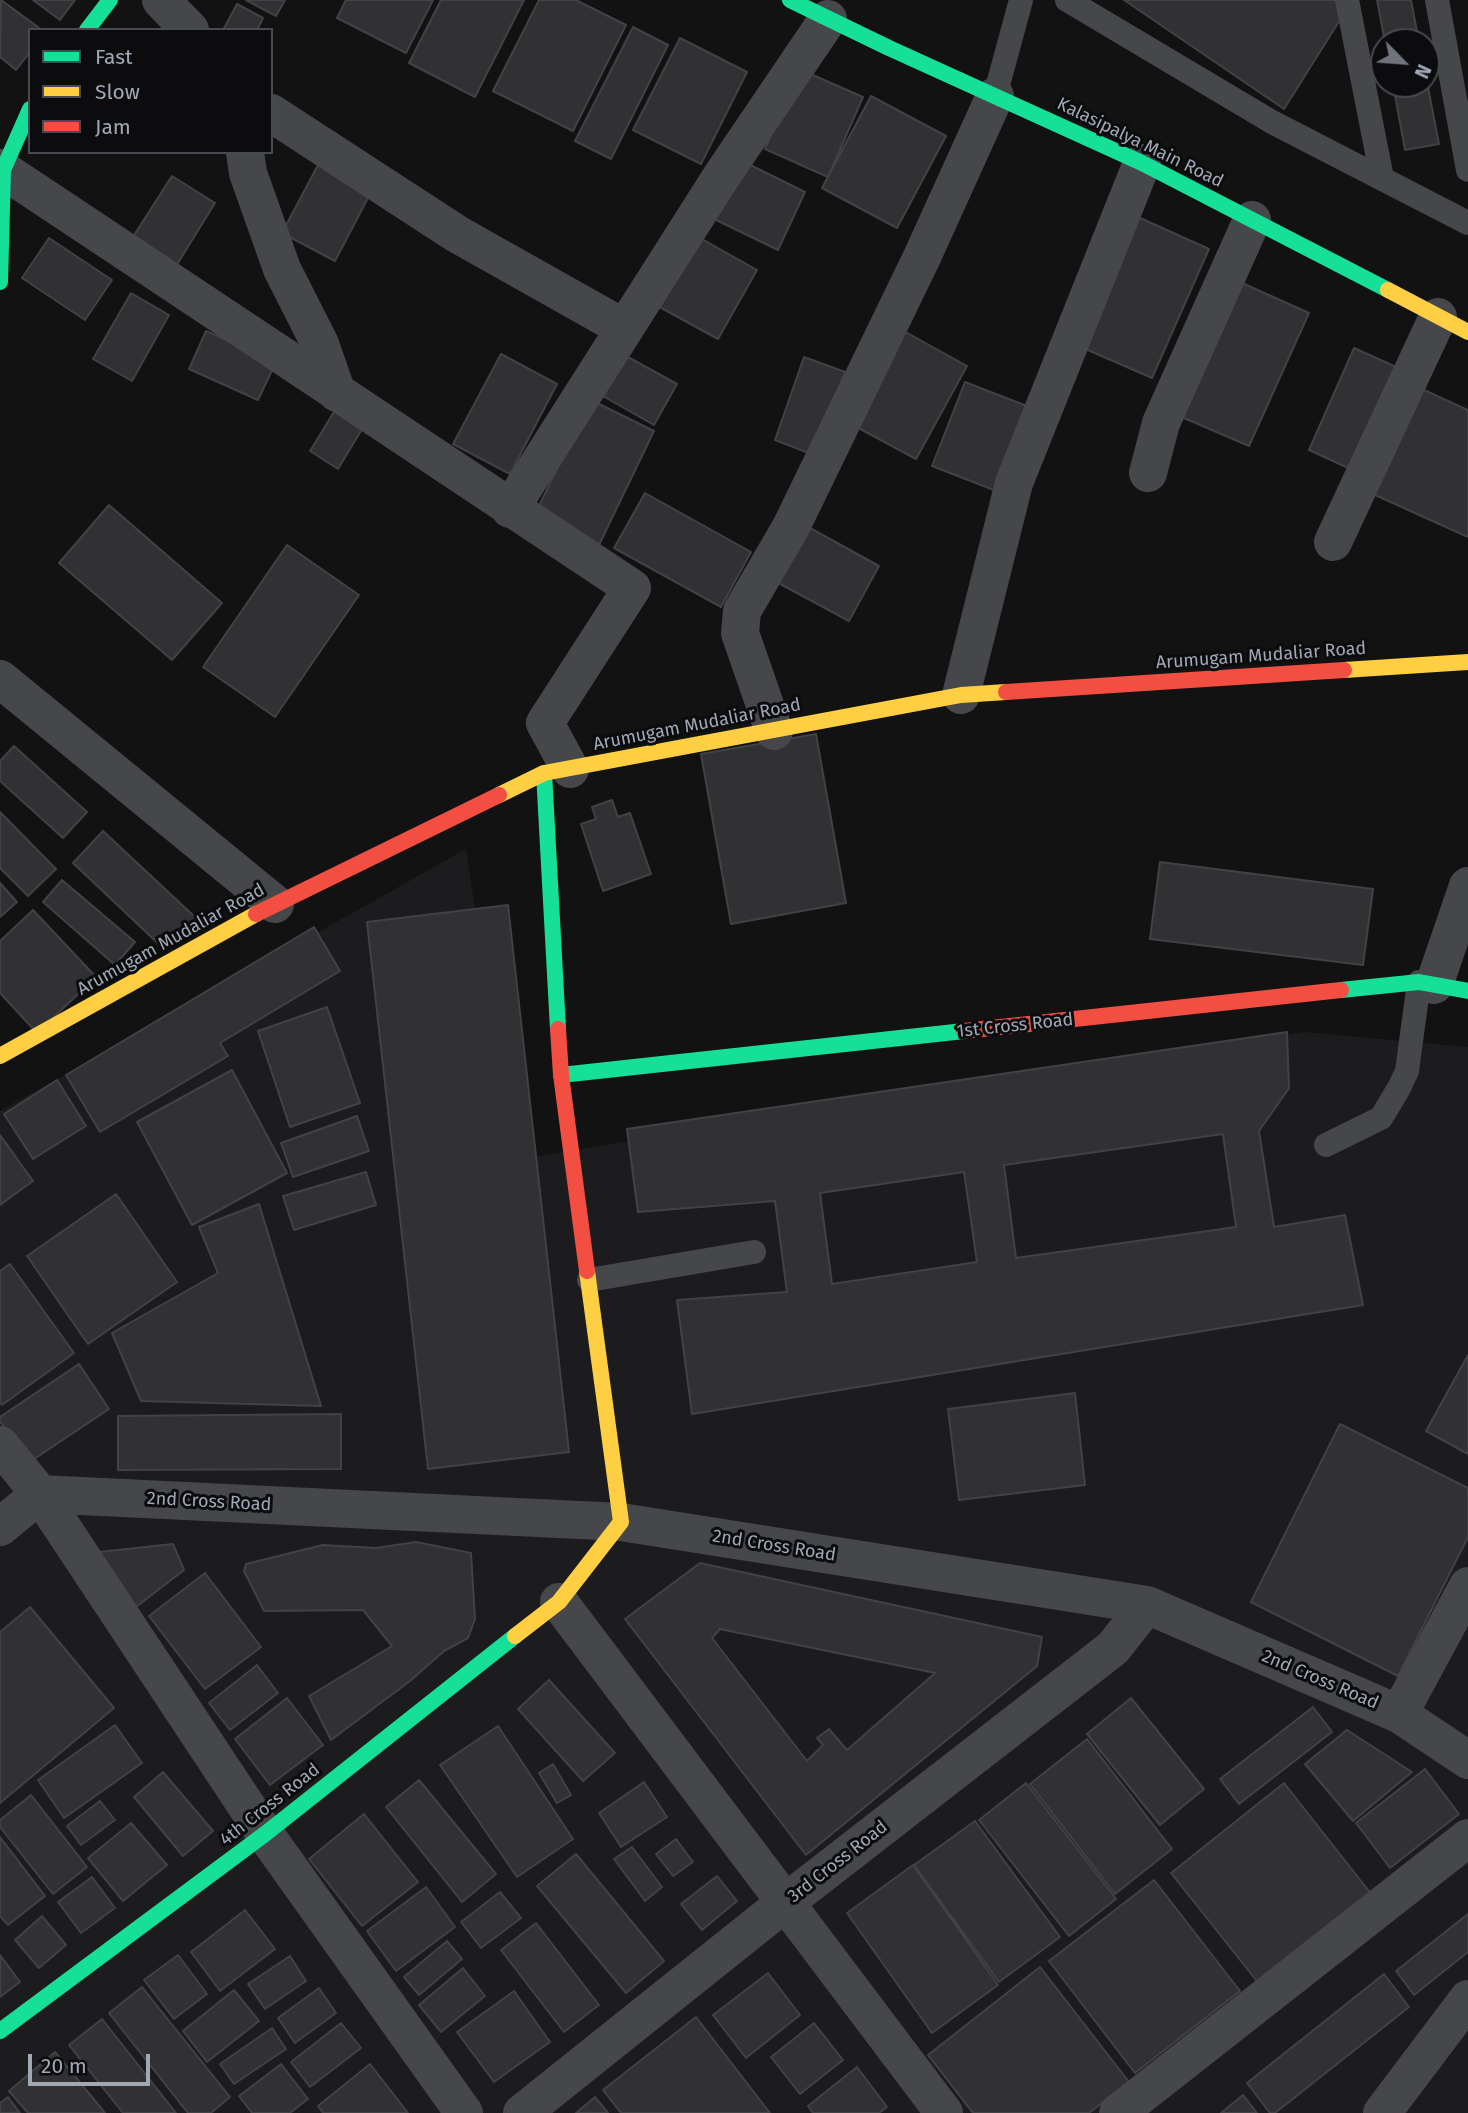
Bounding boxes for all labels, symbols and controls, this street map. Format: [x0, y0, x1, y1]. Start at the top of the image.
legend [28, 28, 273, 154]
north arrow [1370, 28, 1440, 98]
text: Fast [95, 44, 133, 70]
text: N [1410, 61, 1436, 82]
text: Slow [95, 79, 140, 105]
street label: Kalasipalya Main Road [1053, 93, 1227, 193]
text: Jam [95, 114, 131, 140]
street label: Arumugam Mudaliar Road [1155, 638, 1367, 674]
street label: Arumugam Mudaliar Road [591, 694, 803, 756]
street label: Arumugam Mudaliar Road [74, 879, 268, 1001]
street label: 1st Cross Road [956, 1009, 1074, 1043]
street label: 2nd Cross Road [146, 1488, 272, 1516]
street label: 2nd Cross Road [711, 1526, 837, 1566]
street label: 2nd Cross Road [1258, 1646, 1382, 1714]
street label: 4th Cross Road [216, 1759, 324, 1851]
street label: 3rd Cross Road [784, 1816, 892, 1908]
scale bar [32, 2039, 154, 2084]
text: 20 m [41, 2053, 87, 2079]

